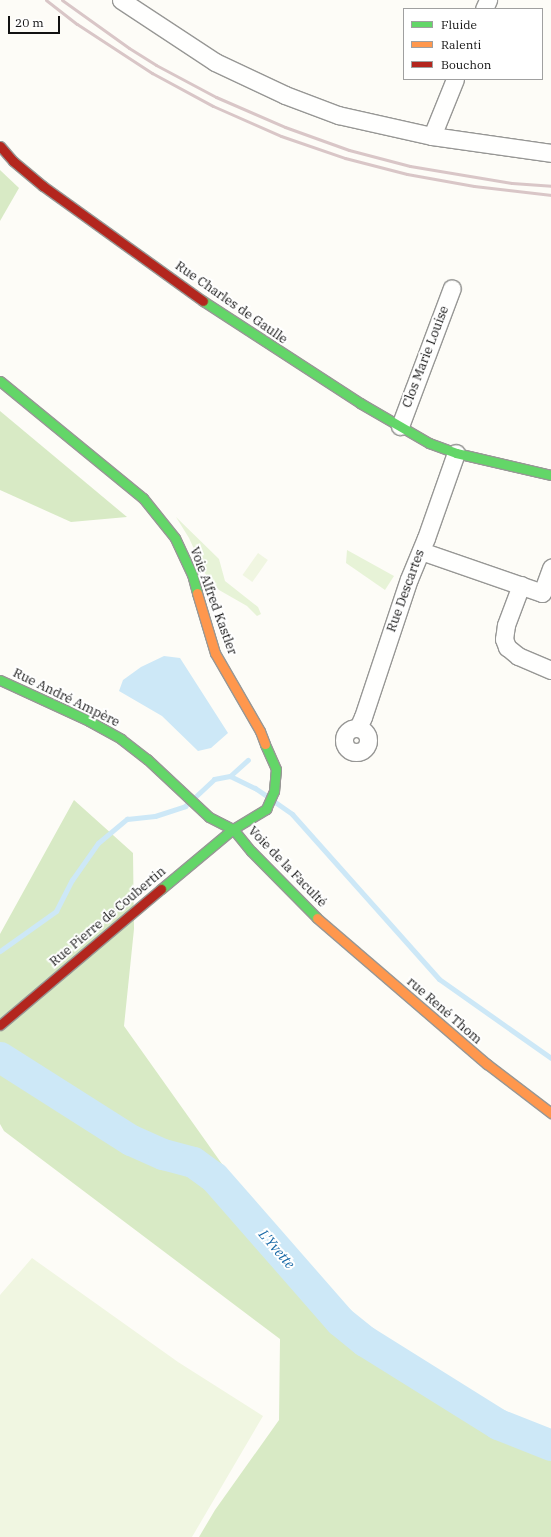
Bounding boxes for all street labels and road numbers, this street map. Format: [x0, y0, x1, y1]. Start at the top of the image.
street label: Rue Charles de Gaulle [172, 258, 290, 348]
street label: Clos Marie Louise [399, 304, 453, 410]
street label: Voie Alfred Kastler [186, 545, 240, 657]
street label: Rue Descartes [384, 548, 428, 634]
street label: Rue André Ampère [10, 665, 122, 731]
street label: Voie de la Faculté [245, 823, 329, 911]
street label: Rue Pierre de Coubertin [47, 864, 169, 970]
street label: rue René Thom [403, 974, 485, 1048]

